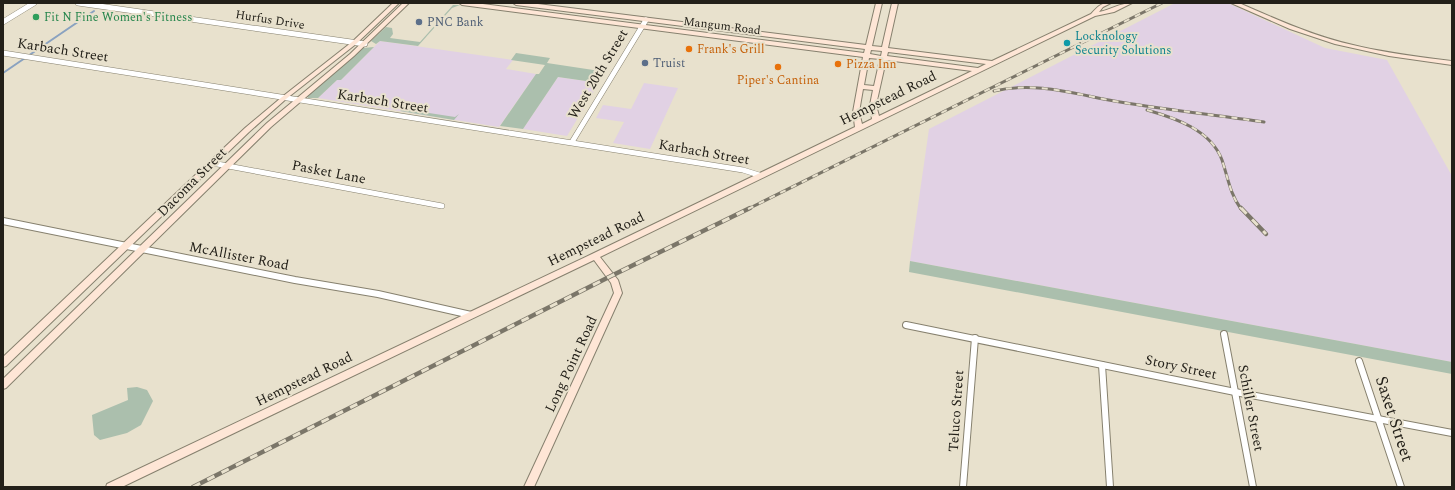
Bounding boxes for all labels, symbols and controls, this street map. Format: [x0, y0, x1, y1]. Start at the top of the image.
street label: Hurfus Drive [234, 5, 306, 35]
place label: Fit N Fine Women's Fitness [44, 8, 192, 27]
marker: Fit N Fine Women's Fitness [31, 12, 41, 22]
street label: Mangum Road [682, 12, 762, 40]
place label: PNC Bank [427, 13, 484, 32]
marker: PNC Bank [414, 17, 424, 27]
street label: West 20th Street [563, 25, 633, 123]
place label: Locknology Security Solutions [1075, 27, 1171, 60]
street label: Karbach Street [16, 32, 110, 68]
marker: Locknology Security Solutions [1062, 38, 1072, 48]
place label: Frank's Grill [697, 40, 764, 59]
marker: Frank's Grill [684, 44, 694, 54]
place label: Truist [653, 54, 685, 73]
place label: Pizza Inn [846, 55, 897, 74]
marker: Truist [640, 58, 650, 68]
marker: Pizza Inn [833, 59, 843, 69]
marker: Piper's Cantina [773, 62, 783, 72]
street label: Hempstead Road [836, 65, 940, 131]
place label: Piper's Cantina [737, 71, 819, 90]
street label: Karbach Street [336, 83, 430, 119]
street label: Karbach Street [657, 134, 751, 170]
street label: Dacoma Street [152, 142, 232, 222]
street label: Pasket Lane [290, 155, 368, 189]
street label: Hempstead Road [544, 206, 648, 272]
street label: McAllister Road [187, 236, 291, 276]
street label: Long Point Road [539, 312, 603, 416]
street label: Hempstead Road [252, 346, 356, 412]
street label: Story Street [1143, 349, 1219, 385]
street label: Schiller Street [1232, 363, 1270, 453]
street label: Teluco Street [943, 369, 969, 453]
street label: Saxet Street [1368, 373, 1420, 465]

